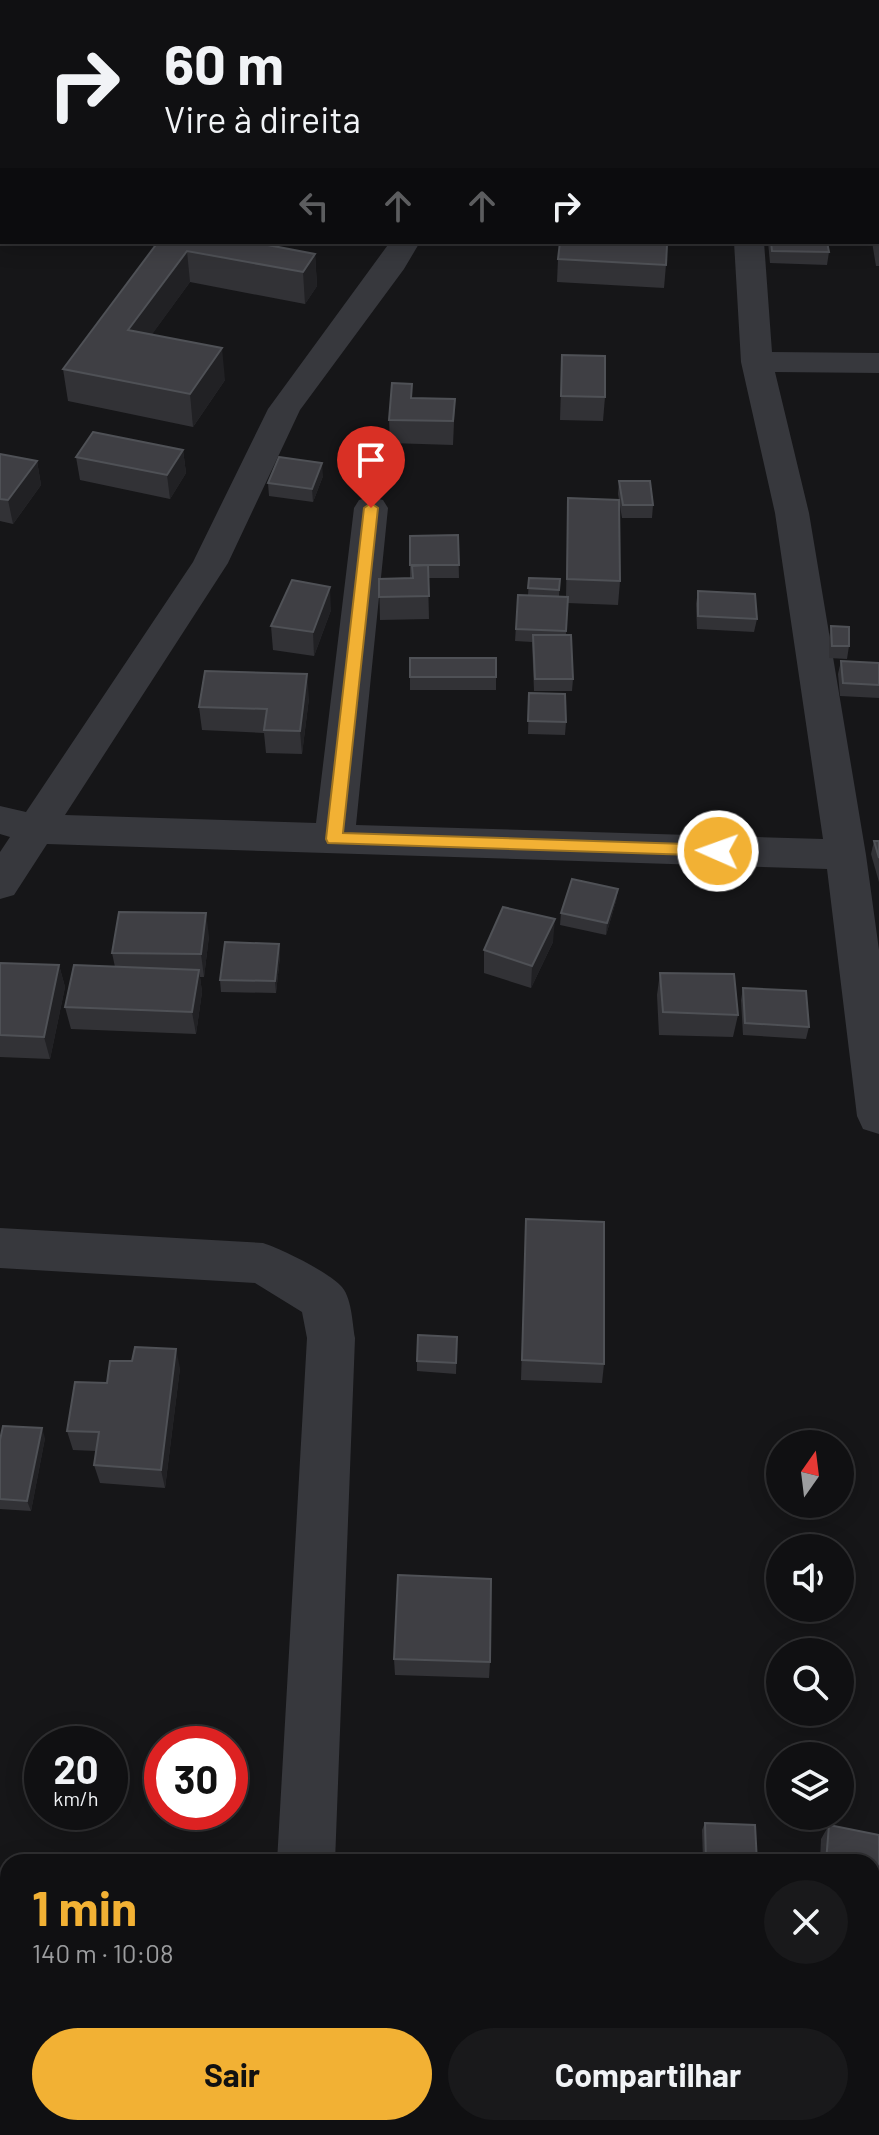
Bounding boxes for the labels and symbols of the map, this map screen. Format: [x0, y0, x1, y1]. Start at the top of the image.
pin [337, 426, 405, 508]
position arrow [676, 809, 760, 893]
north arrow [766, 1430, 854, 1518]
speed limit sign: 30 [144, 1726, 248, 1830]

